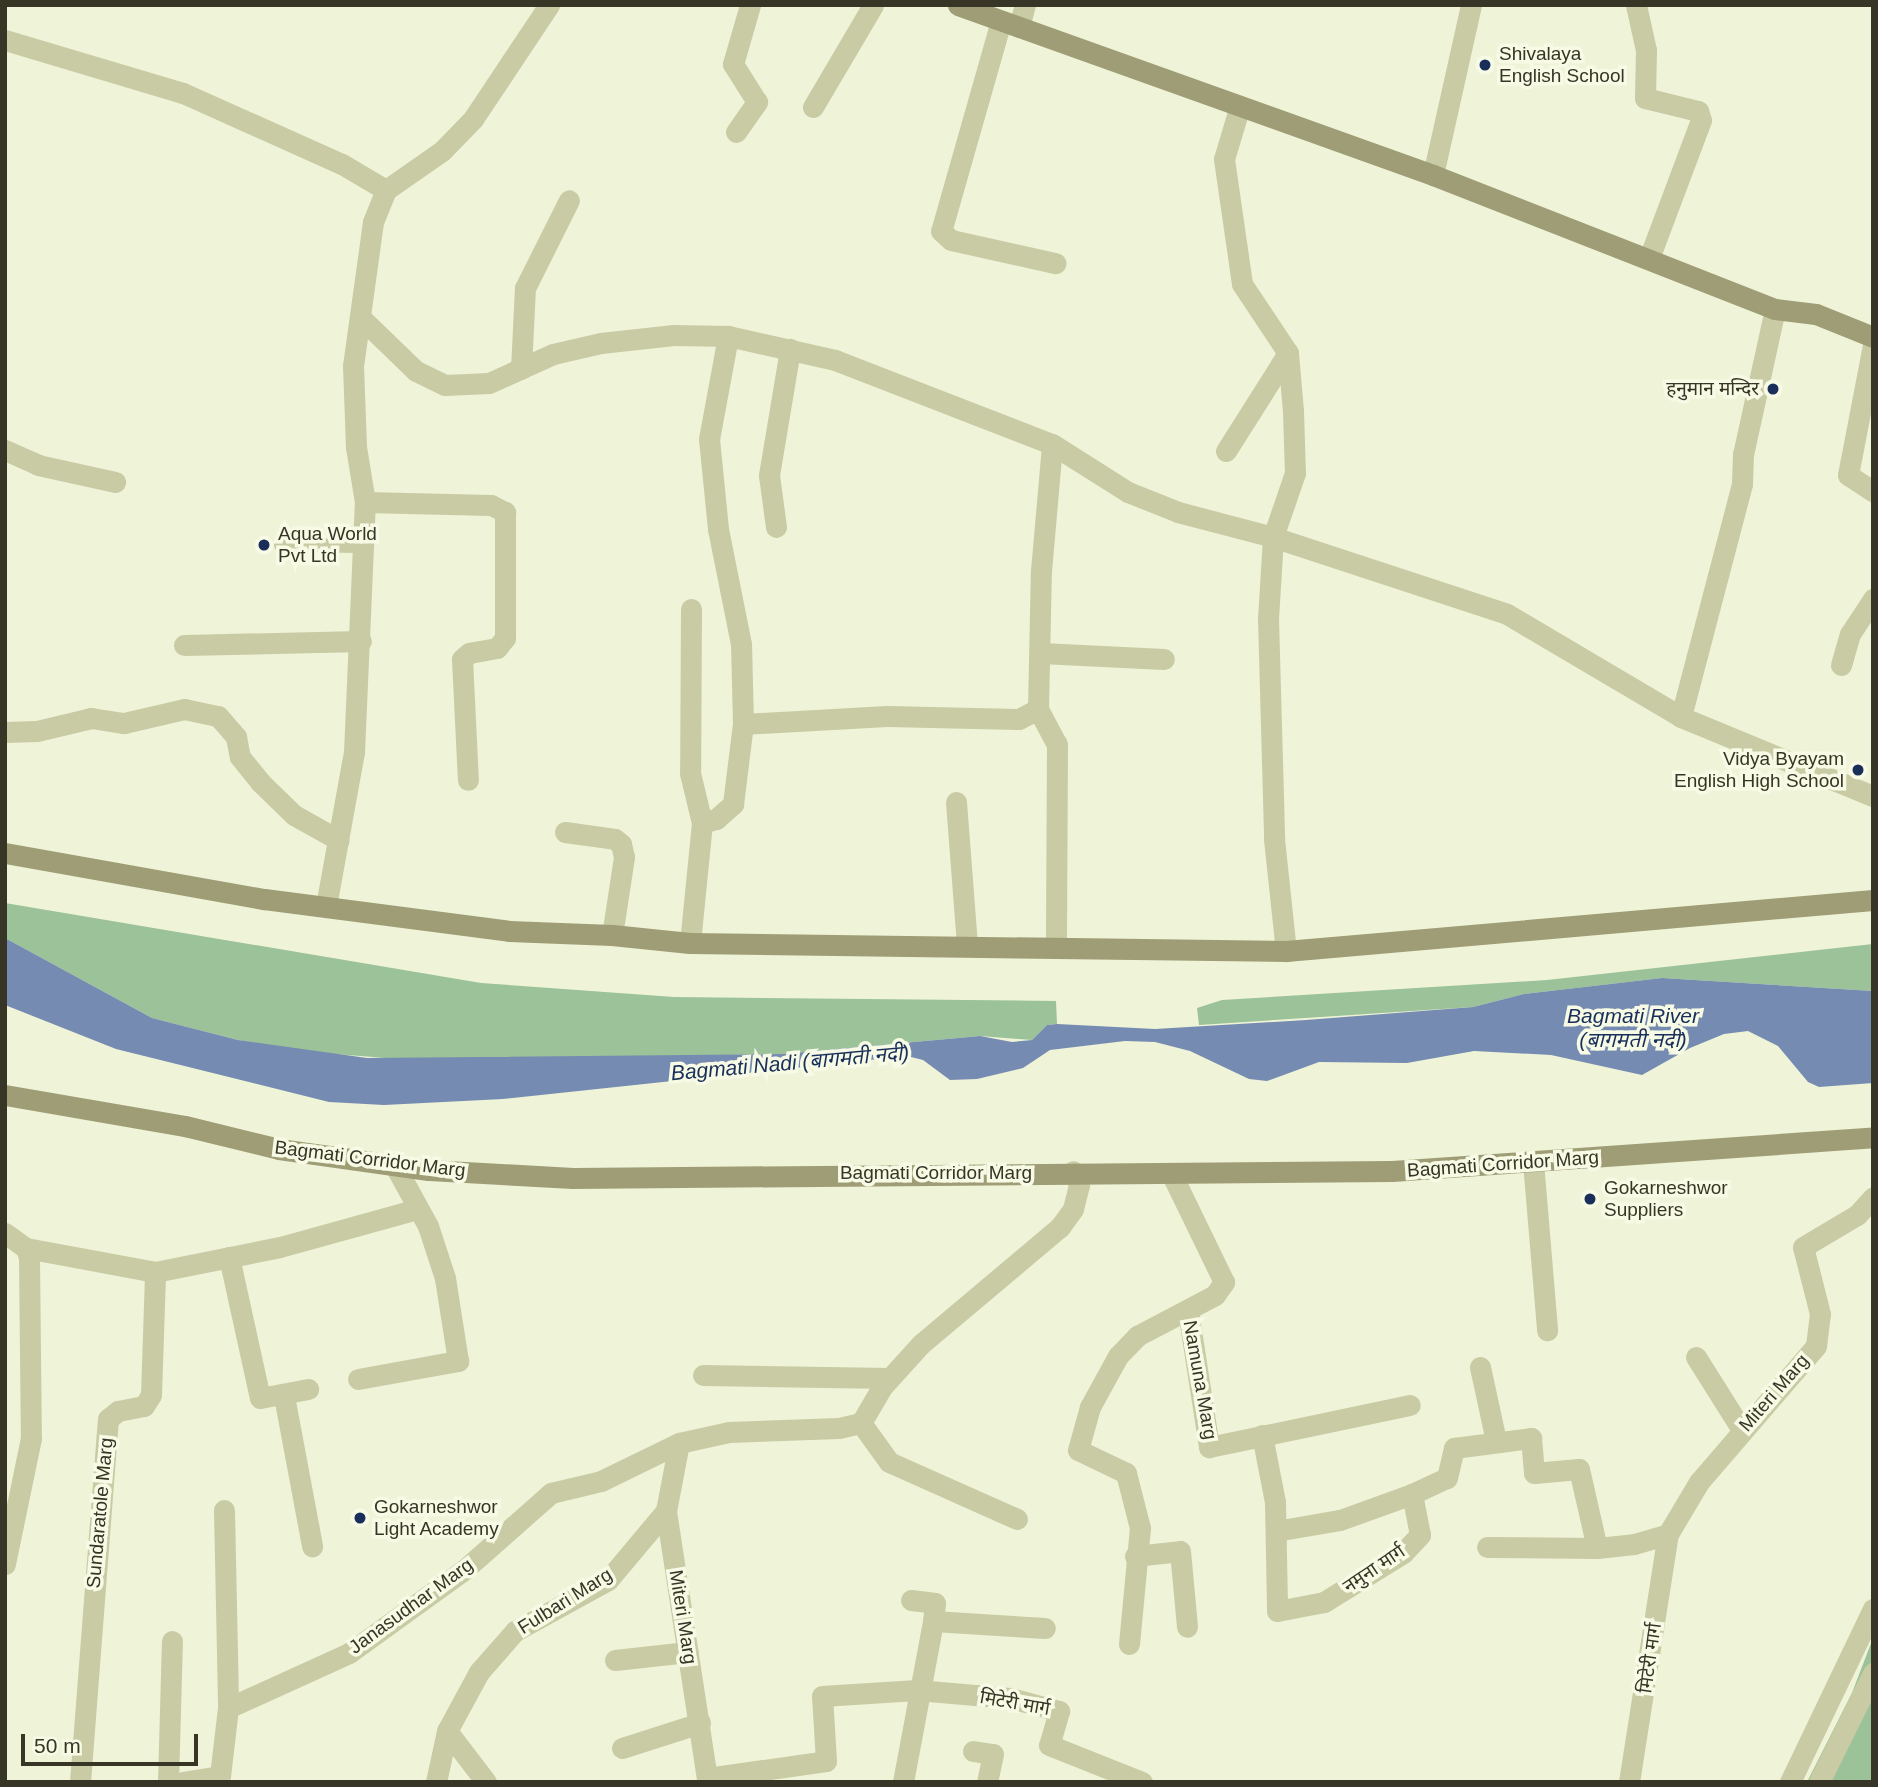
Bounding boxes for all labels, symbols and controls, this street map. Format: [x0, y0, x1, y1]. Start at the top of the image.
place label: Shivalaya English School [1499, 43, 1625, 87]
marker: Shivalaya English School [1477, 57, 1493, 73]
place label: हनुमान मन्दिर [1666, 378, 1759, 400]
marker: हनुमान मन्दिर [1765, 381, 1781, 397]
place label: Aqua World Pvt Ltd [278, 523, 377, 567]
marker: Aqua World Pvt Ltd [256, 537, 272, 553]
place label: Vidya Byayam English High School [1674, 748, 1844, 792]
marker: Vidya Byayam English High School [1850, 762, 1866, 778]
water label: Bagmati River (बागमती नदी) [1567, 1003, 1699, 1053]
water label: Bagmati Nadi (बागमती नदी) [670, 1040, 910, 1086]
street label: Bagmati Corridor Marg [273, 1136, 467, 1182]
street label: Bagmati Corridor Marg [1406, 1146, 1600, 1182]
street label: Bagmati Corridor Marg [840, 1162, 1032, 1184]
place label: Gokarneshwor Suppliers [1604, 1177, 1728, 1221]
marker: Gokarneshwor Suppliers [1582, 1191, 1598, 1207]
street label: Namuna Marg [1178, 1319, 1222, 1441]
street label: Miteri Marg [1734, 1350, 1814, 1436]
street label: Sundaratole Marg [82, 1437, 118, 1589]
place label: Gokarneshwor Light Academy [374, 1496, 500, 1540]
marker: Gokarneshwor Light Academy [352, 1510, 368, 1526]
street label: नमुना मार्ग [1339, 1540, 1409, 1598]
street label: Janasudhar Marg [344, 1553, 478, 1659]
street label: Fulbari Marg [514, 1563, 616, 1639]
street label: Miteri Marg [664, 1568, 702, 1666]
street label: मिटेरी मार्ग [1634, 1621, 1666, 1695]
street label: मिटेरी मार्ग [978, 1686, 1052, 1720]
scale bar [24, 1720, 201, 1764]
text: 50 m [34, 1734, 81, 1757]

